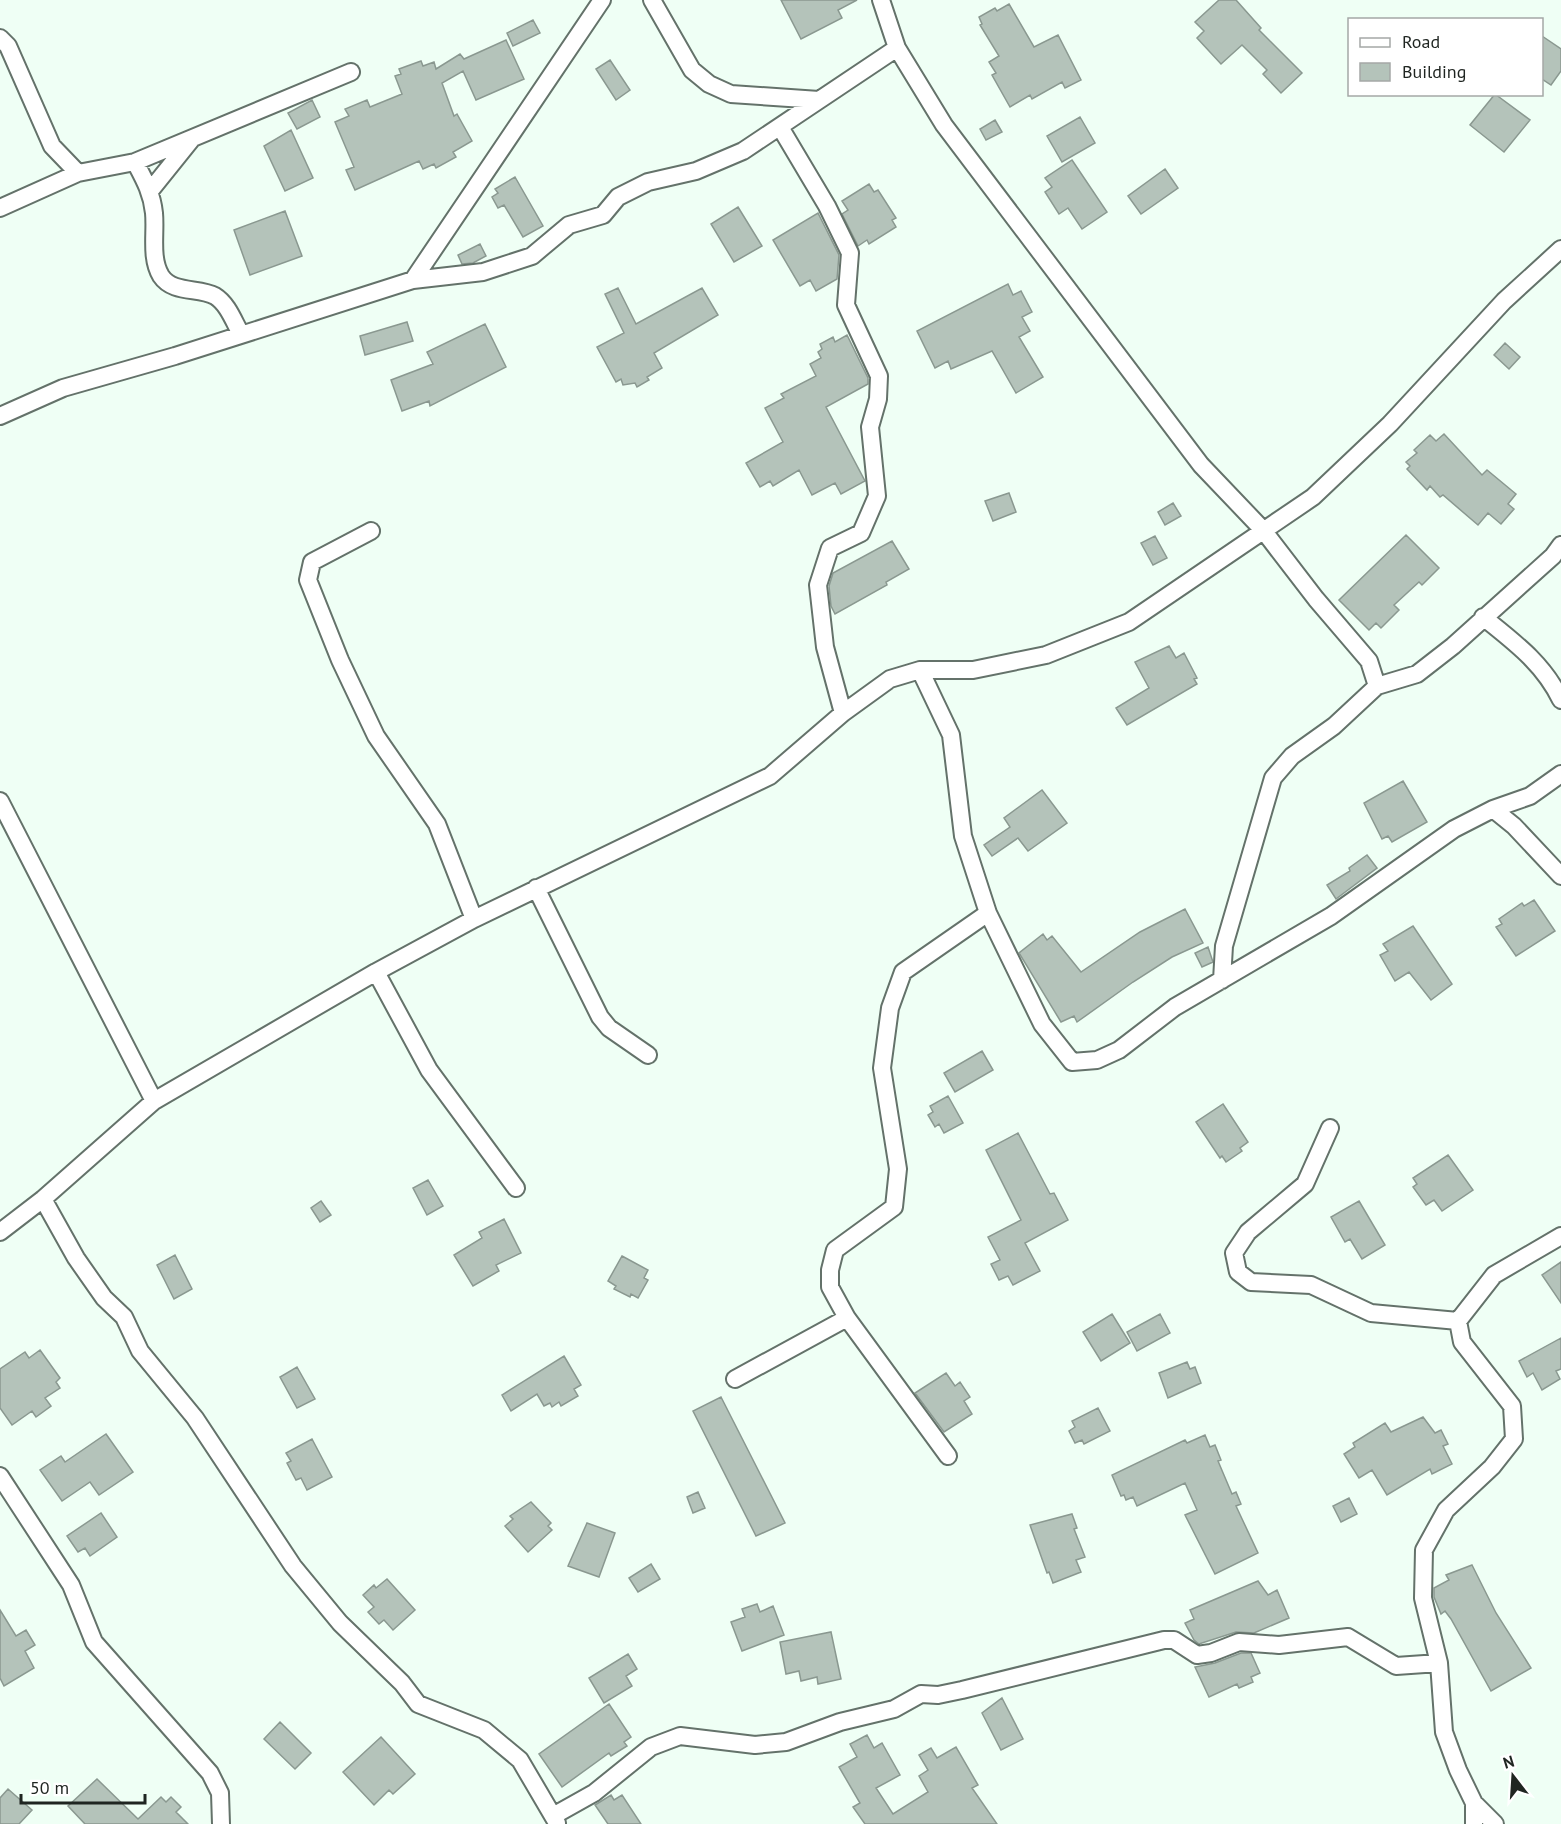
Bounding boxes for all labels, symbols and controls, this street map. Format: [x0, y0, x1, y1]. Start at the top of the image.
legend [1348, 18, 1543, 96]
text: Road [1402, 30, 1440, 53]
text: Building [1402, 60, 1466, 83]
north arrow [1483, 1746, 1543, 1806]
text: N [1501, 1751, 1517, 1773]
scale bar [21, 1767, 146, 1805]
text: 50 m [30, 1776, 69, 1799]

